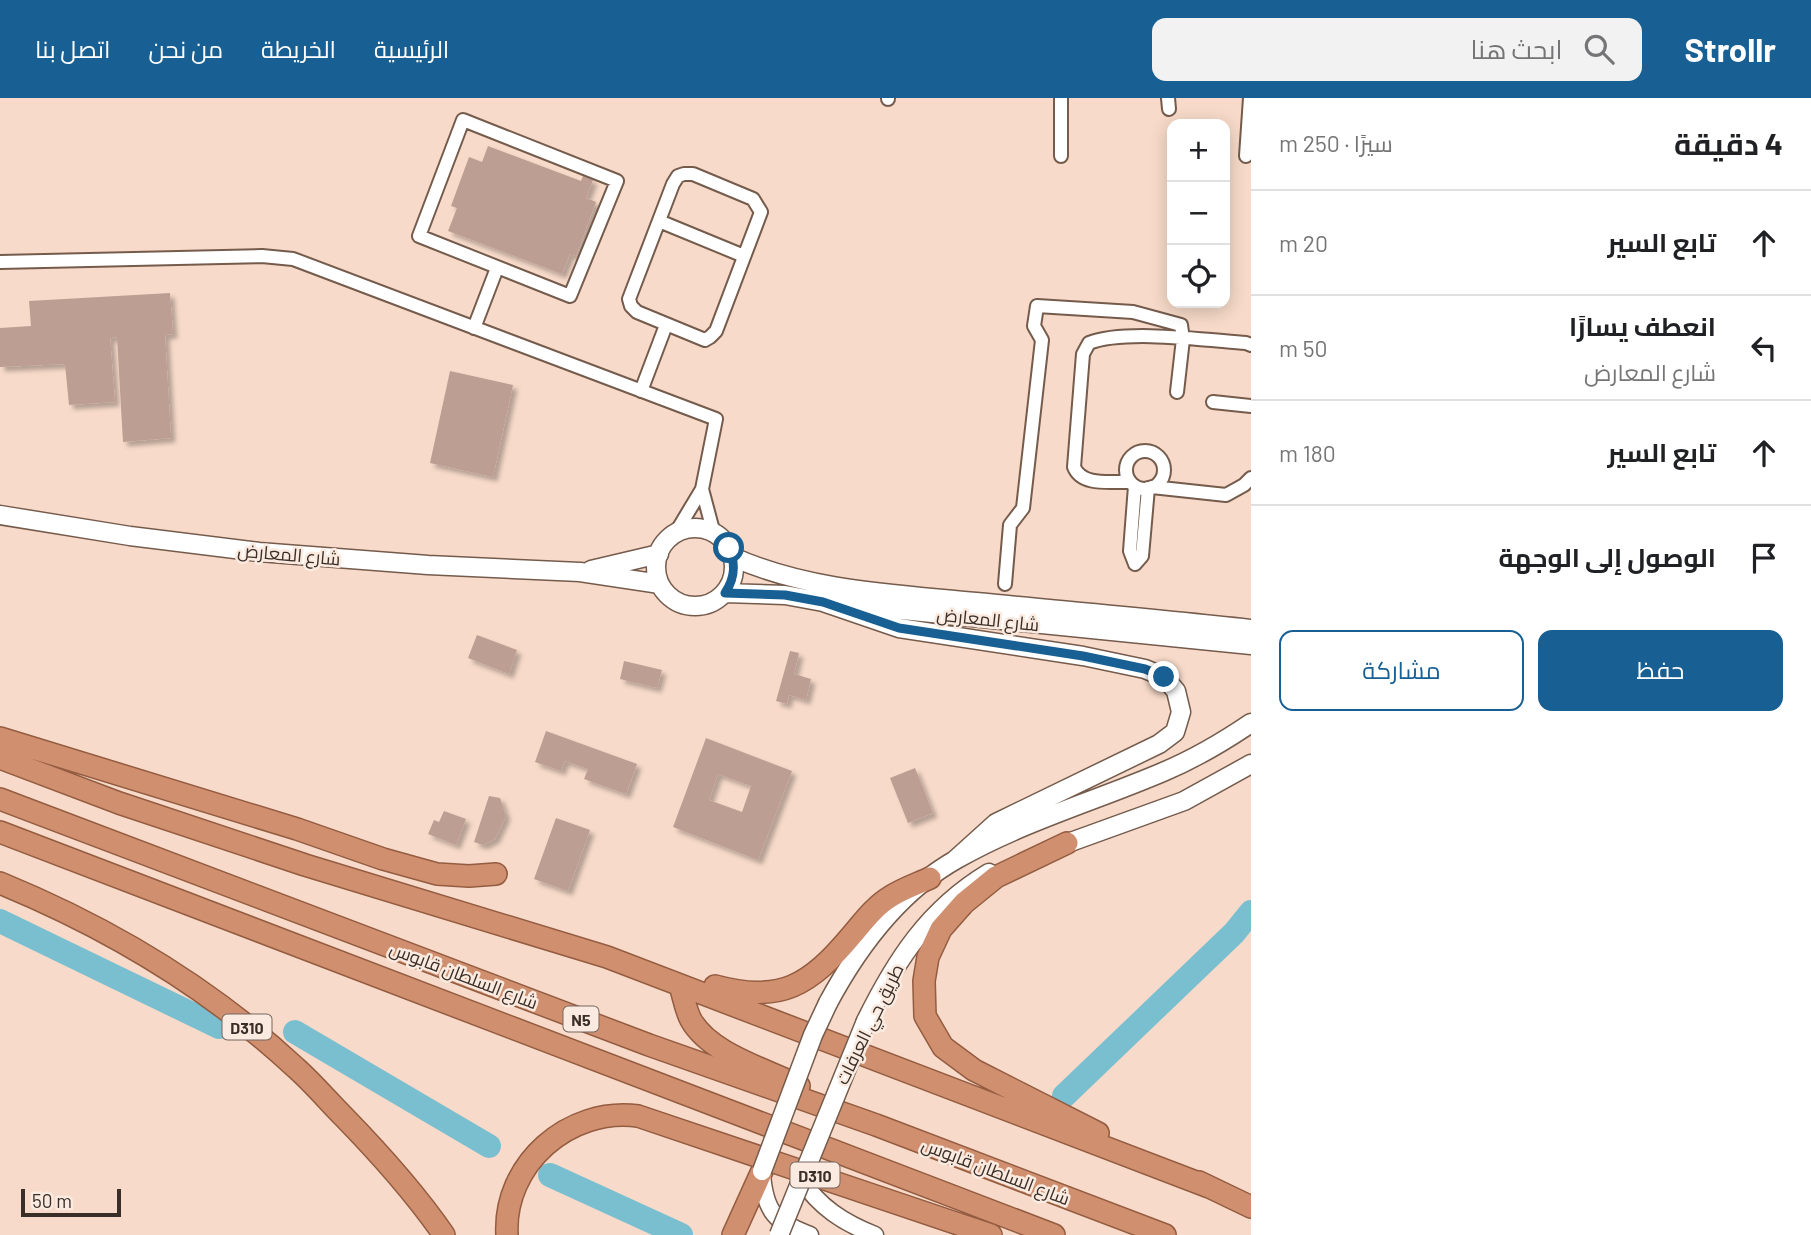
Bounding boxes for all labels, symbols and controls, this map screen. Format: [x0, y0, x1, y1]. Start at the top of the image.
search box [1152, 18, 1642, 81]
text: Strollr [1684, 29, 1776, 69]
icon: search [1580, 30, 1618, 68]
text: ابحث هنا [1470, 33, 1562, 64]
text: اتصل بنا [35, 34, 110, 63]
text: من نحن [148, 34, 223, 63]
text: الخريطة [261, 34, 336, 63]
text: الرئيسية [374, 34, 449, 63]
map controls [1167, 119, 1230, 308]
button: + [1167, 119, 1230, 182]
text: 4 دقيقة [1674, 125, 1783, 161]
text: سيرًا · 250 m [1279, 129, 1393, 157]
button: − [1167, 182, 1230, 245]
icon: ahead [1745, 224, 1783, 262]
text: تابع السير [1607, 226, 1716, 257]
text: 20 m [1279, 229, 1328, 257]
button: locate [1167, 245, 1230, 308]
text: انعطف يسارًا [1569, 310, 1716, 341]
icon: left [1745, 329, 1783, 367]
text: 50 m [1279, 334, 1327, 362]
text: شارع المعارض [1584, 358, 1716, 386]
icon: ahead [1745, 434, 1783, 472]
text: تابع السير [1607, 436, 1716, 467]
text: 180 m [1279, 439, 1336, 467]
route start [713, 532, 744, 563]
street label: شارع المعارض [236, 539, 341, 571]
icon: arrive [1745, 539, 1783, 577]
text: الوصول إلى الوجهة [1498, 541, 1716, 572]
street label: شارع المعارض [935, 603, 1041, 637]
button: مشاركة [1279, 630, 1524, 711]
button: حفظ [1538, 630, 1783, 711]
route end [1148, 661, 1179, 692]
street label: شارع السلطان قابوس [386, 937, 541, 1015]
street label: طريق حي العرفات [830, 960, 911, 1090]
road number: N5 [564, 1007, 598, 1032]
road number: D310 [222, 1015, 272, 1040]
street label: شارع السلطان قابوس [918, 1133, 1073, 1211]
road number: D310 [790, 1162, 840, 1188]
scale bar [21, 1186, 121, 1218]
text: 50 m [32, 1189, 72, 1212]

